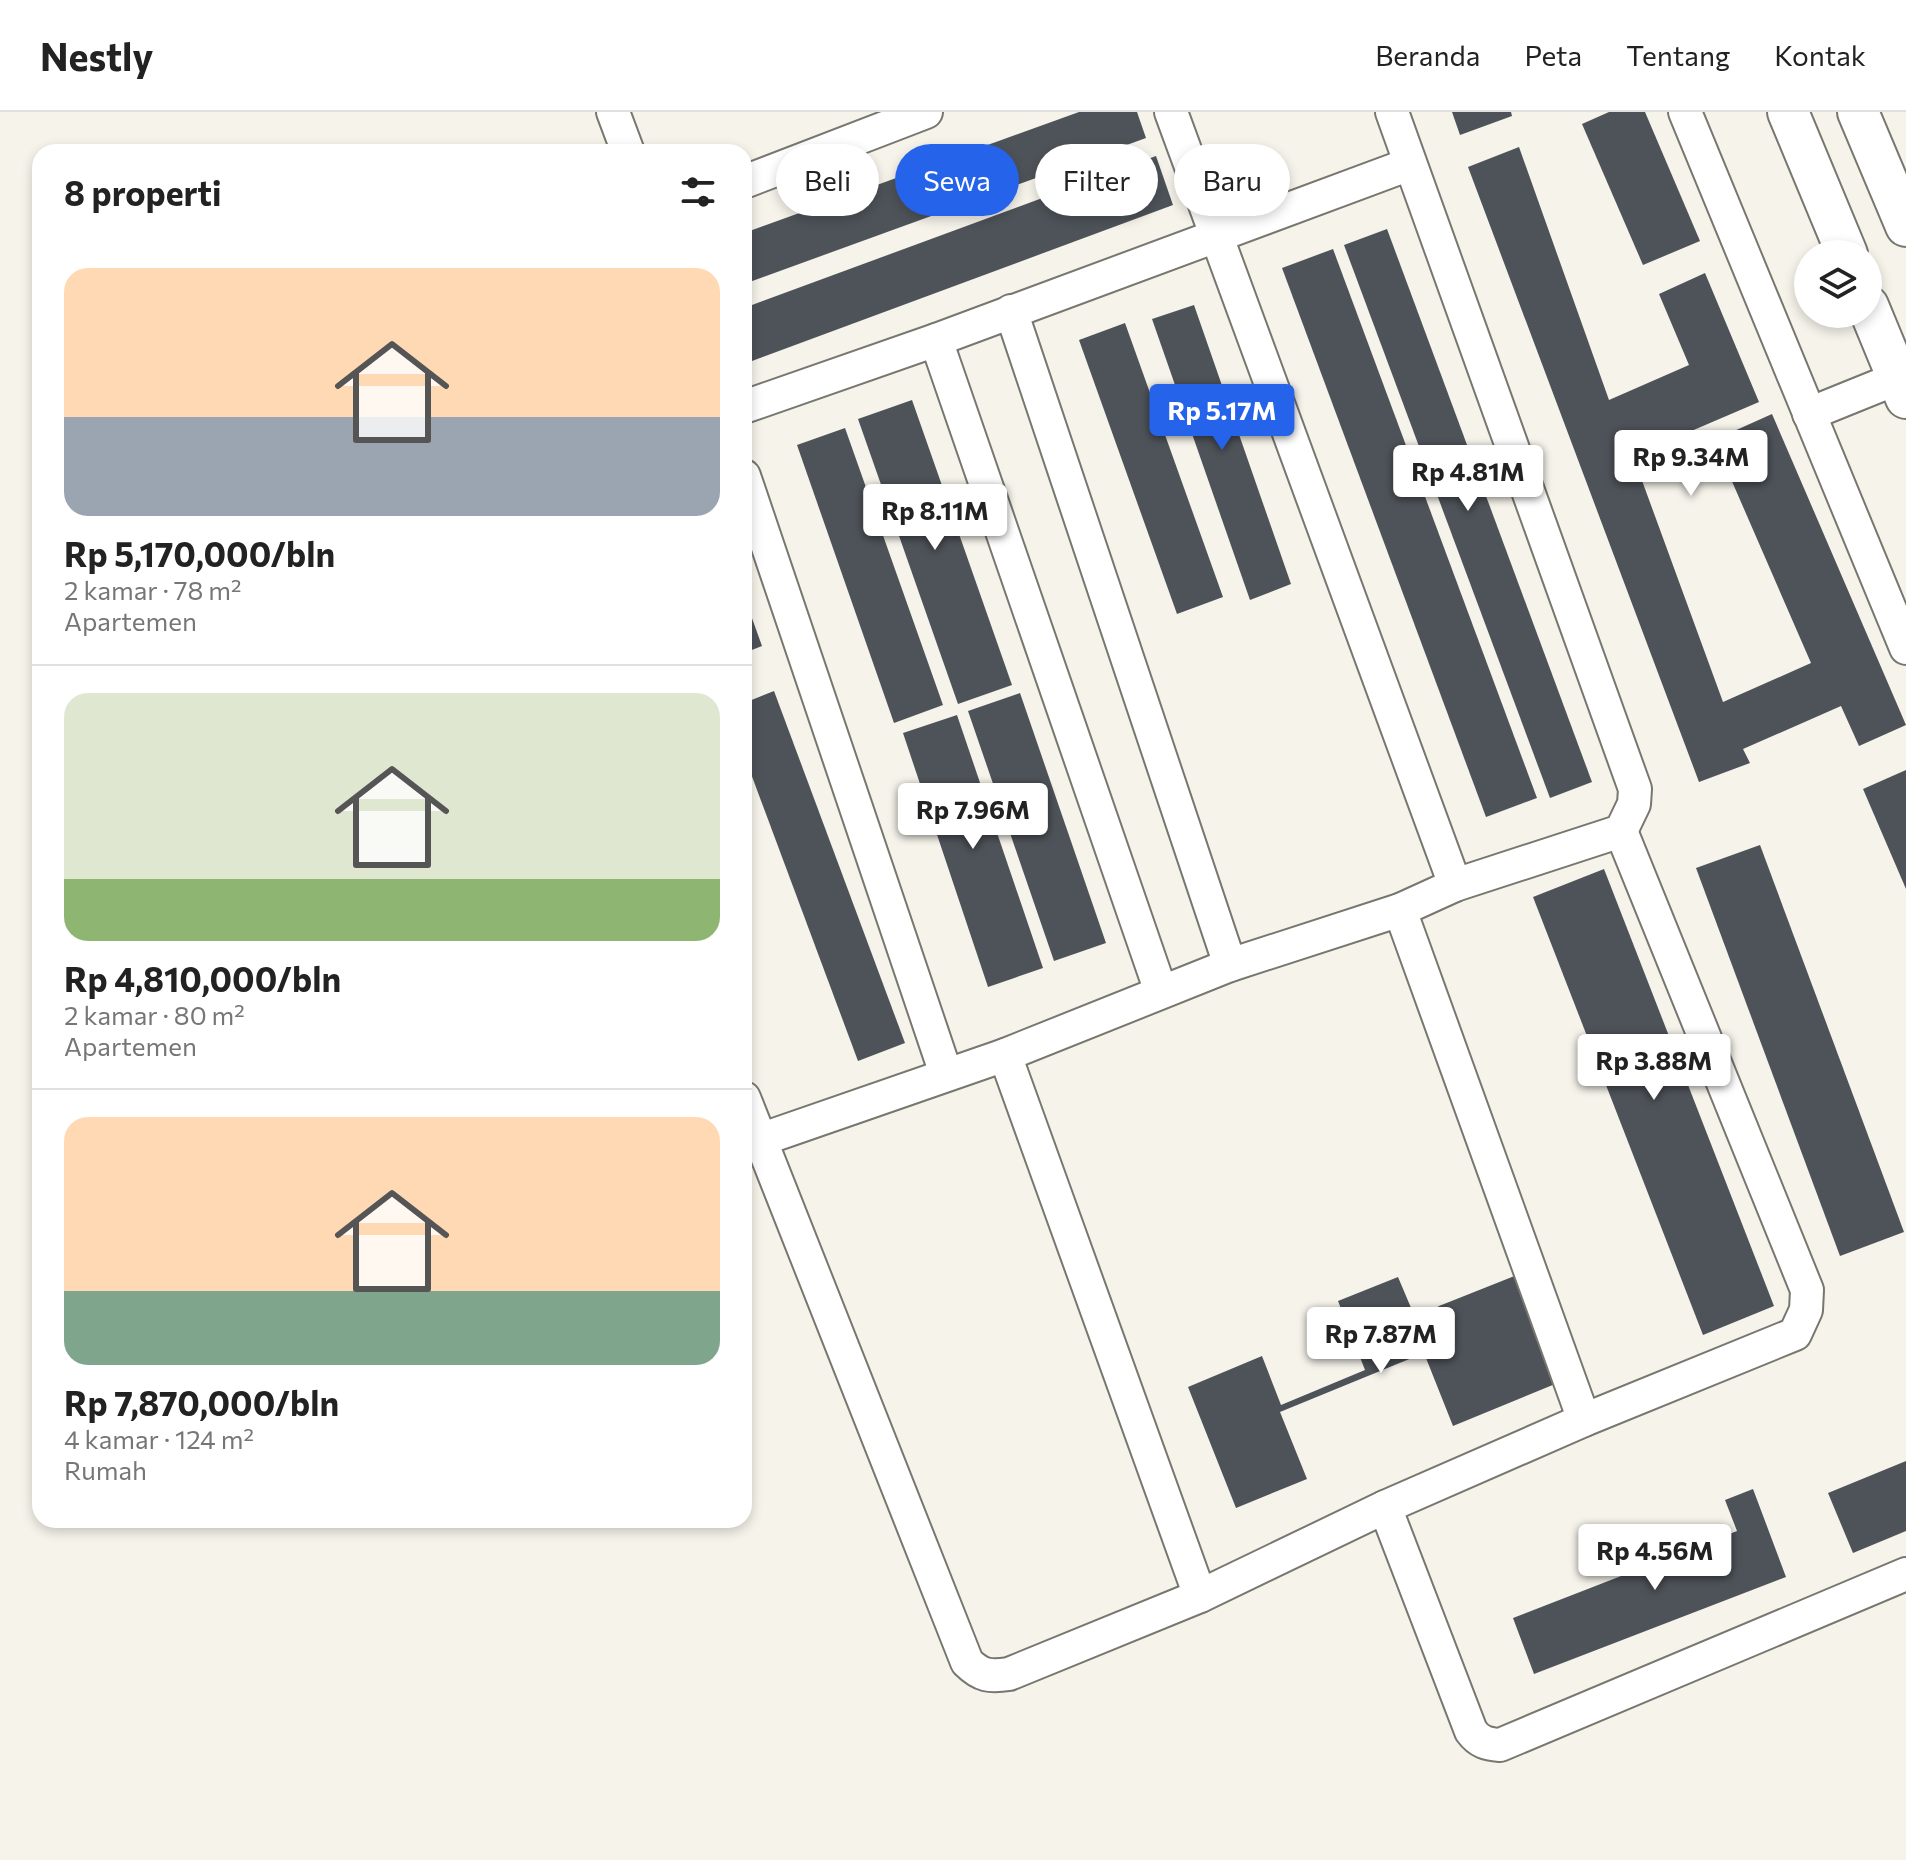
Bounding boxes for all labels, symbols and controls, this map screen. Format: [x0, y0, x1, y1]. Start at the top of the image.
text: Nestly [40, 32, 153, 79]
text: Beranda [1375, 38, 1480, 72]
text: Peta [1524, 38, 1582, 72]
text: Tentang [1626, 38, 1730, 72]
text: Kontak [1774, 38, 1866, 72]
chip: Beli [776, 144, 879, 216]
chip: Sewa [895, 144, 1019, 216]
chip: Filter [1035, 144, 1158, 216]
chip: Baru [1174, 144, 1290, 216]
icon: filters [676, 170, 720, 214]
text: 8 properti [64, 171, 221, 213]
map controls [1794, 240, 1882, 328]
button: layers [1794, 240, 1882, 328]
icon: home [320, 320, 464, 464]
pin: Rp 5.17M [1139, 384, 1305, 452]
text: Rp 5.17M [1167, 394, 1277, 425]
pin: Rp 9.34M [1608, 430, 1774, 498]
text: Rp 9.34M [1632, 440, 1750, 471]
pin: Rp 4.81M [1385, 445, 1551, 513]
text: Rp 4.81M [1411, 455, 1525, 486]
pin: Rp 8.11M [852, 484, 1018, 552]
text: Rp 8.11M [881, 494, 989, 525]
text: Rp 5,170,000/bln [64, 532, 335, 574]
text: 2 kamar · 78 m² [64, 574, 241, 605]
text: Apartemen [64, 605, 197, 636]
icon: home [320, 745, 464, 889]
pin: Rp 7.96M [890, 783, 1056, 851]
text: Rp 7.96M [916, 793, 1030, 824]
text: Rp 4,810,000/bln [64, 957, 341, 999]
text: 2 kamar · 80 m² [64, 999, 245, 1030]
text: Apartemen [64, 1030, 197, 1061]
pin: Rp 3.88M [1571, 1034, 1737, 1102]
text: Rp 3.88M [1596, 1044, 1712, 1075]
icon: home [320, 1169, 464, 1313]
pin: Rp 7.87M [1298, 1307, 1464, 1375]
text: Rp 7.87M [1325, 1317, 1437, 1348]
text: Rp 7,870,000/bln [64, 1381, 339, 1423]
text: 4 kamar · 124 m² [64, 1423, 254, 1454]
text: Rumah [64, 1454, 147, 1485]
pin: Rp 4.56M [1572, 1524, 1738, 1592]
text: Rp 4.56M [1596, 1534, 1714, 1565]

